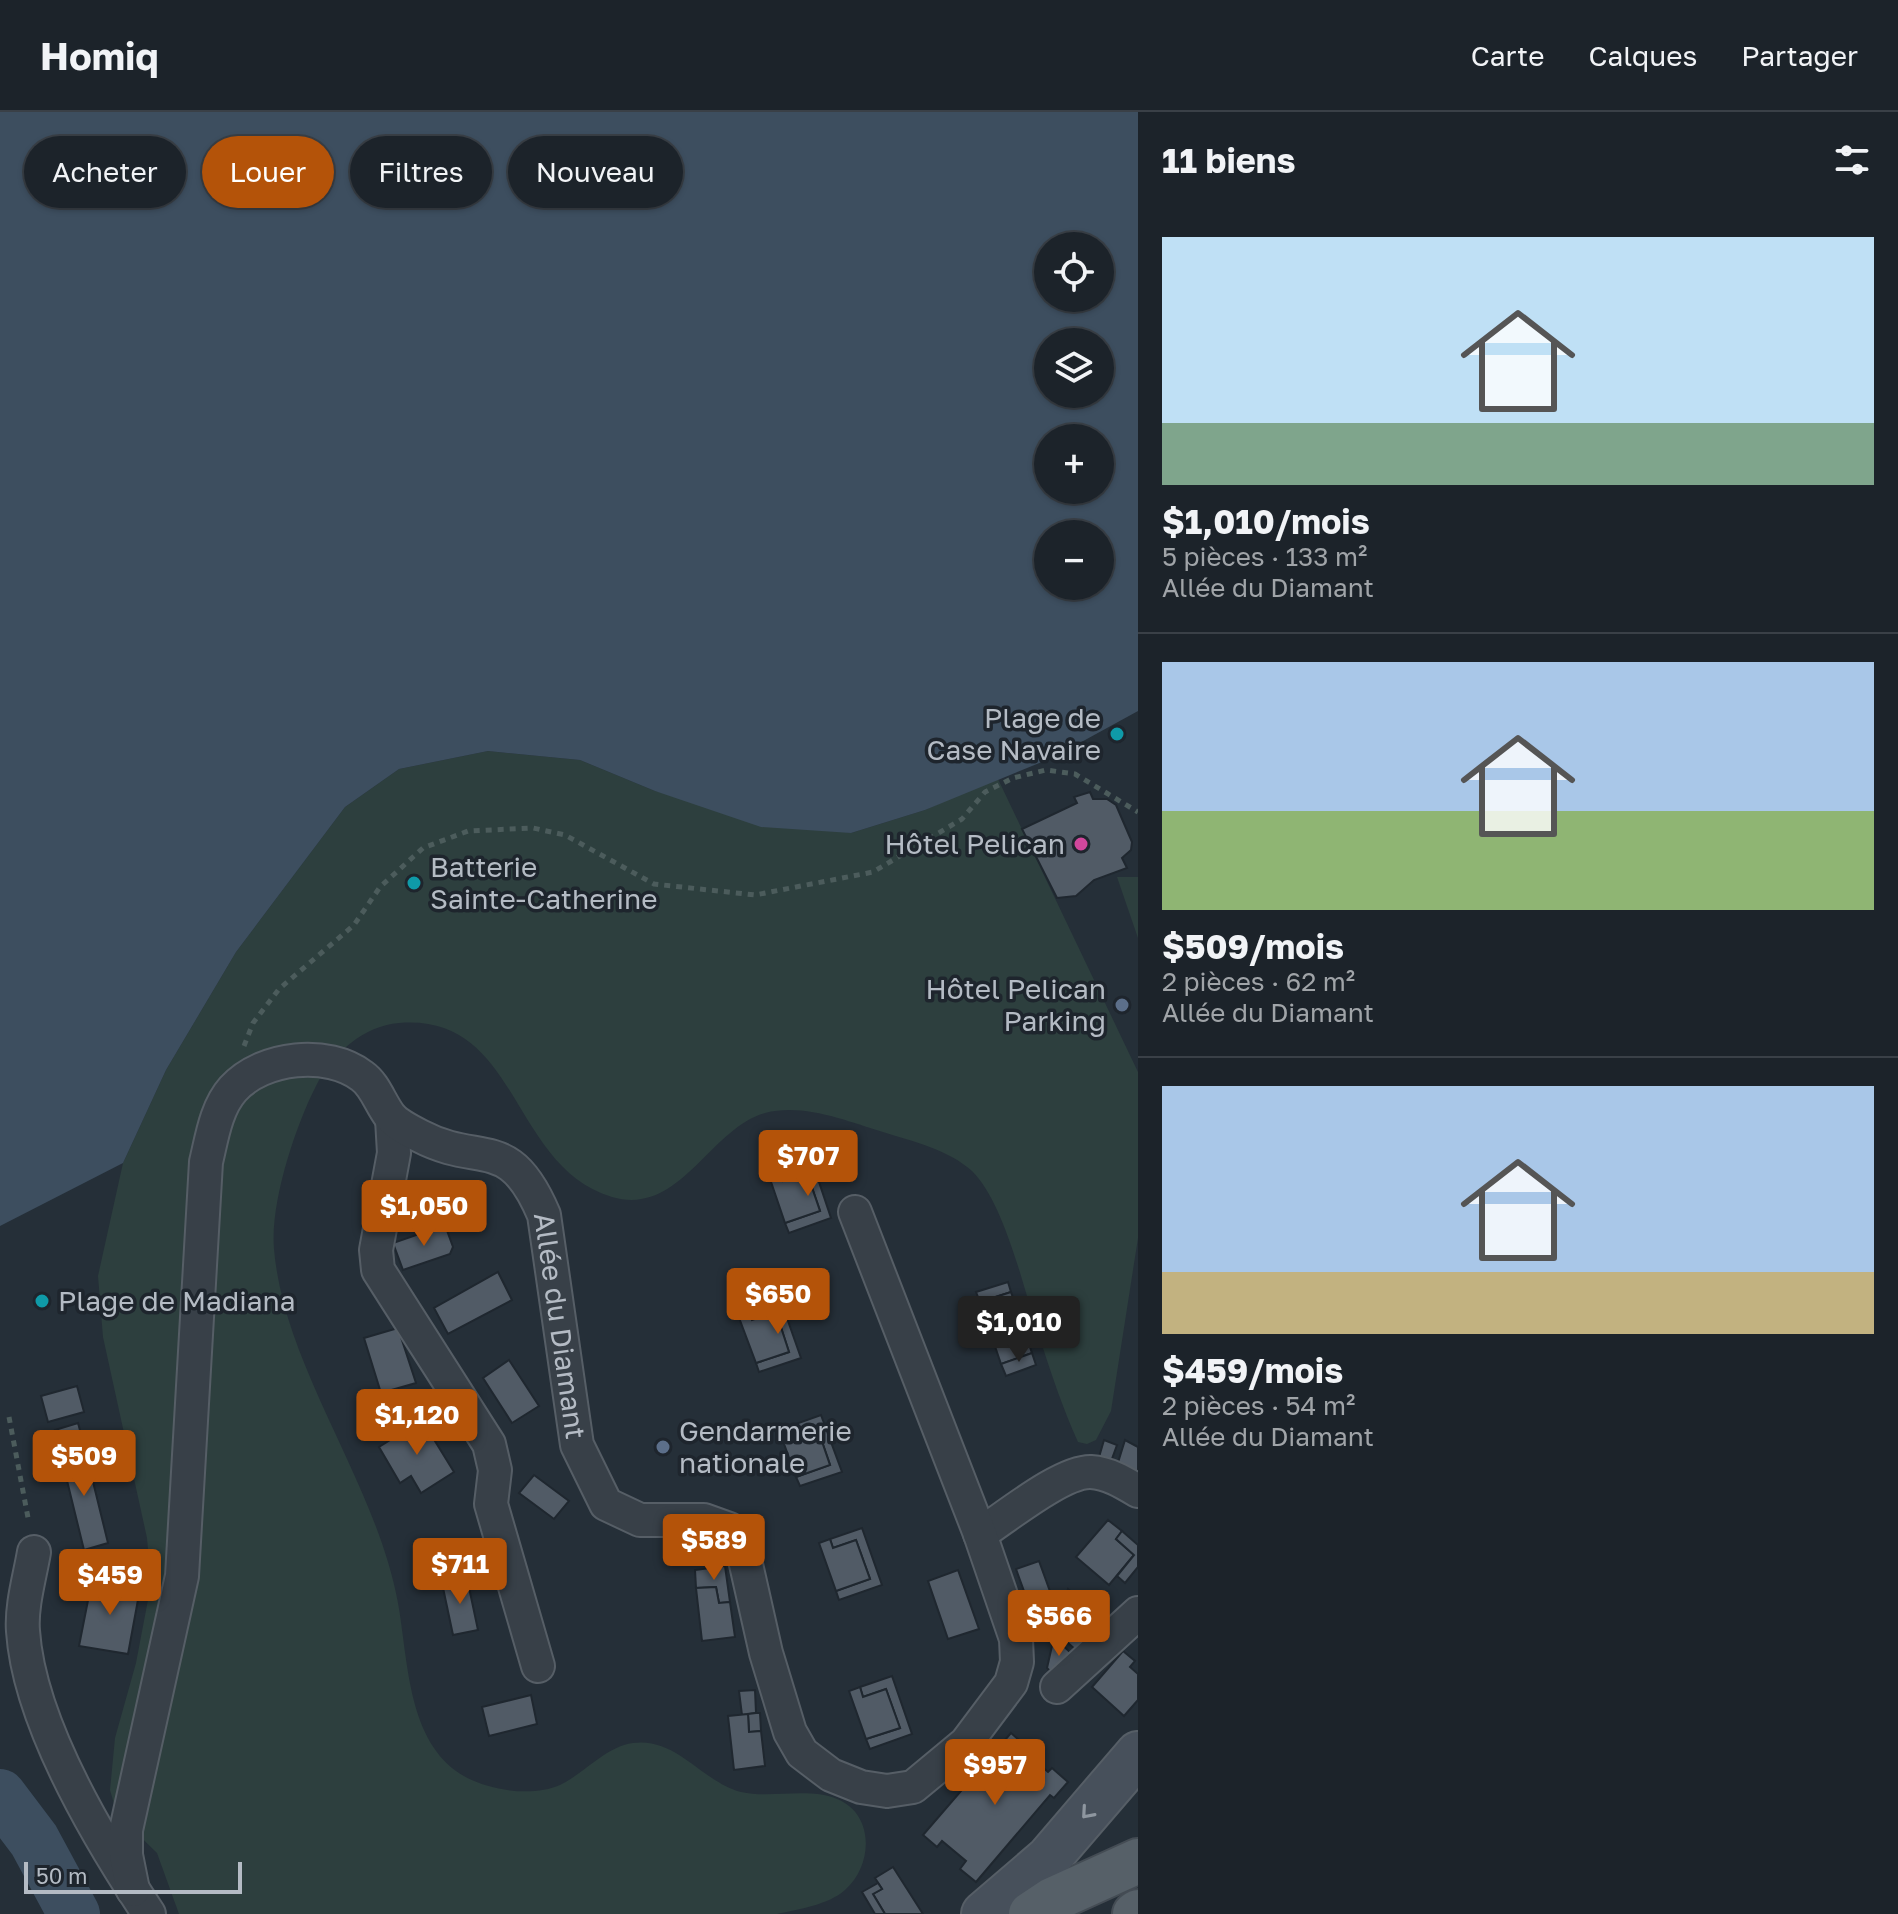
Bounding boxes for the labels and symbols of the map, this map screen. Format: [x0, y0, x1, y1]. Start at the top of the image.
place label: Plage de Case Navaire [926, 701, 1101, 766]
marker: Plage de Case Navaire [1108, 725, 1126, 743]
place label: Hôtel Pelican [884, 827, 1065, 860]
marker: Hôtel Pelican [1072, 835, 1090, 853]
place label: Batterie Sainte-Catherine [430, 850, 657, 915]
marker: Batterie Sainte-Catherine [405, 874, 423, 892]
place label: Hôtel Pelican Parking [925, 972, 1106, 1037]
marker: Hôtel Pelican Parking [1113, 996, 1131, 1014]
pin: $707 [761, 1130, 855, 1198]
pin: $1,050 [359, 1180, 489, 1248]
street label: Allée du Diamant [528, 1211, 593, 1441]
pin: $650 [731, 1268, 825, 1336]
place label: Plage de Madiana [58, 1284, 296, 1317]
marker: Plage de Madiana [33, 1292, 51, 1310]
pin: $1,010 [954, 1296, 1084, 1364]
pin: $1,120 [352, 1389, 482, 1457]
place label: Gendarmerie nationale [679, 1414, 852, 1479]
pin: $509 [37, 1430, 131, 1498]
marker: Gendarmerie nationale [654, 1438, 672, 1456]
pin: $589 [667, 1514, 761, 1582]
pin: $711 [413, 1538, 507, 1606]
pin: $459 [63, 1549, 157, 1617]
pin: $566 [1012, 1590, 1106, 1658]
pin: $957 [948, 1739, 1042, 1807]
one-way arrow [1083, 1804, 1097, 1819]
scale bar [24, 1858, 242, 1894]

